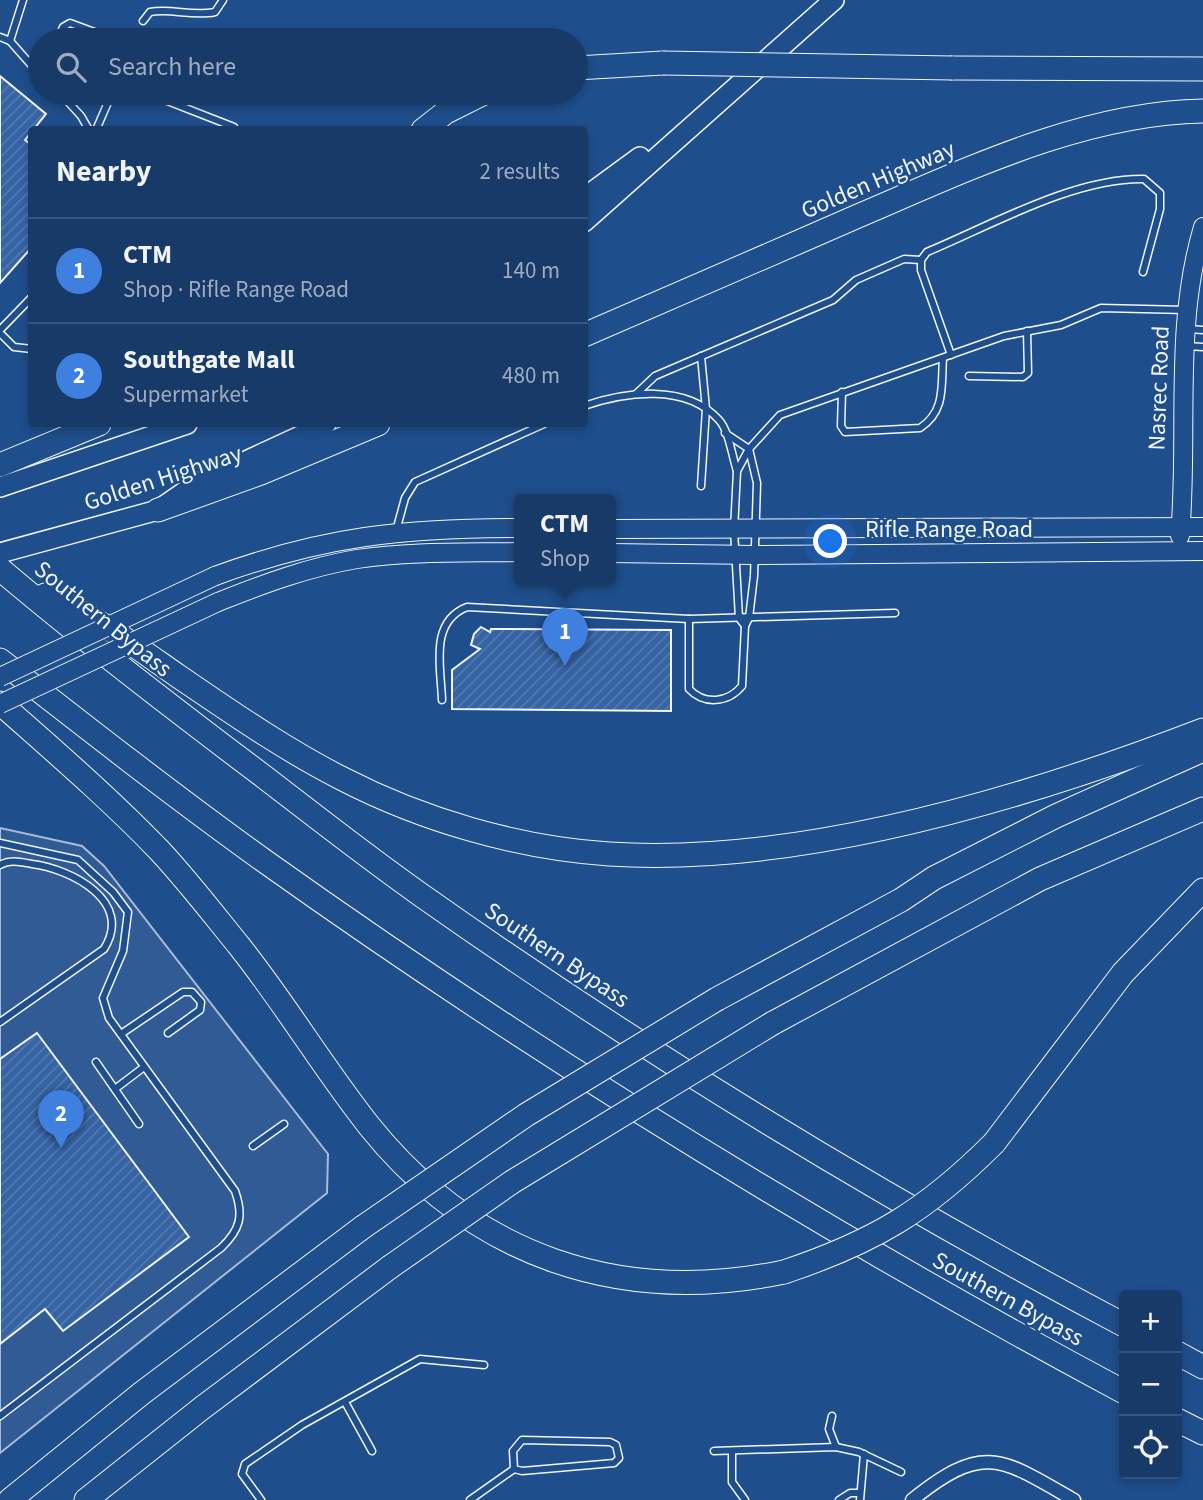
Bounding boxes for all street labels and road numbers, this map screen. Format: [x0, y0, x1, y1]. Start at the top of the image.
street label: Golden Highway [796, 132, 960, 228]
street label: Nasrec Road [1139, 325, 1179, 451]
street label: Golden Highway [80, 436, 246, 520]
street label: Rifle Range Road [865, 512, 1033, 547]
street label: Southern Bypass [27, 552, 179, 686]
street label: Southern Bypass [477, 893, 637, 1017]
street label: Southern Bypass [926, 1243, 1090, 1355]

